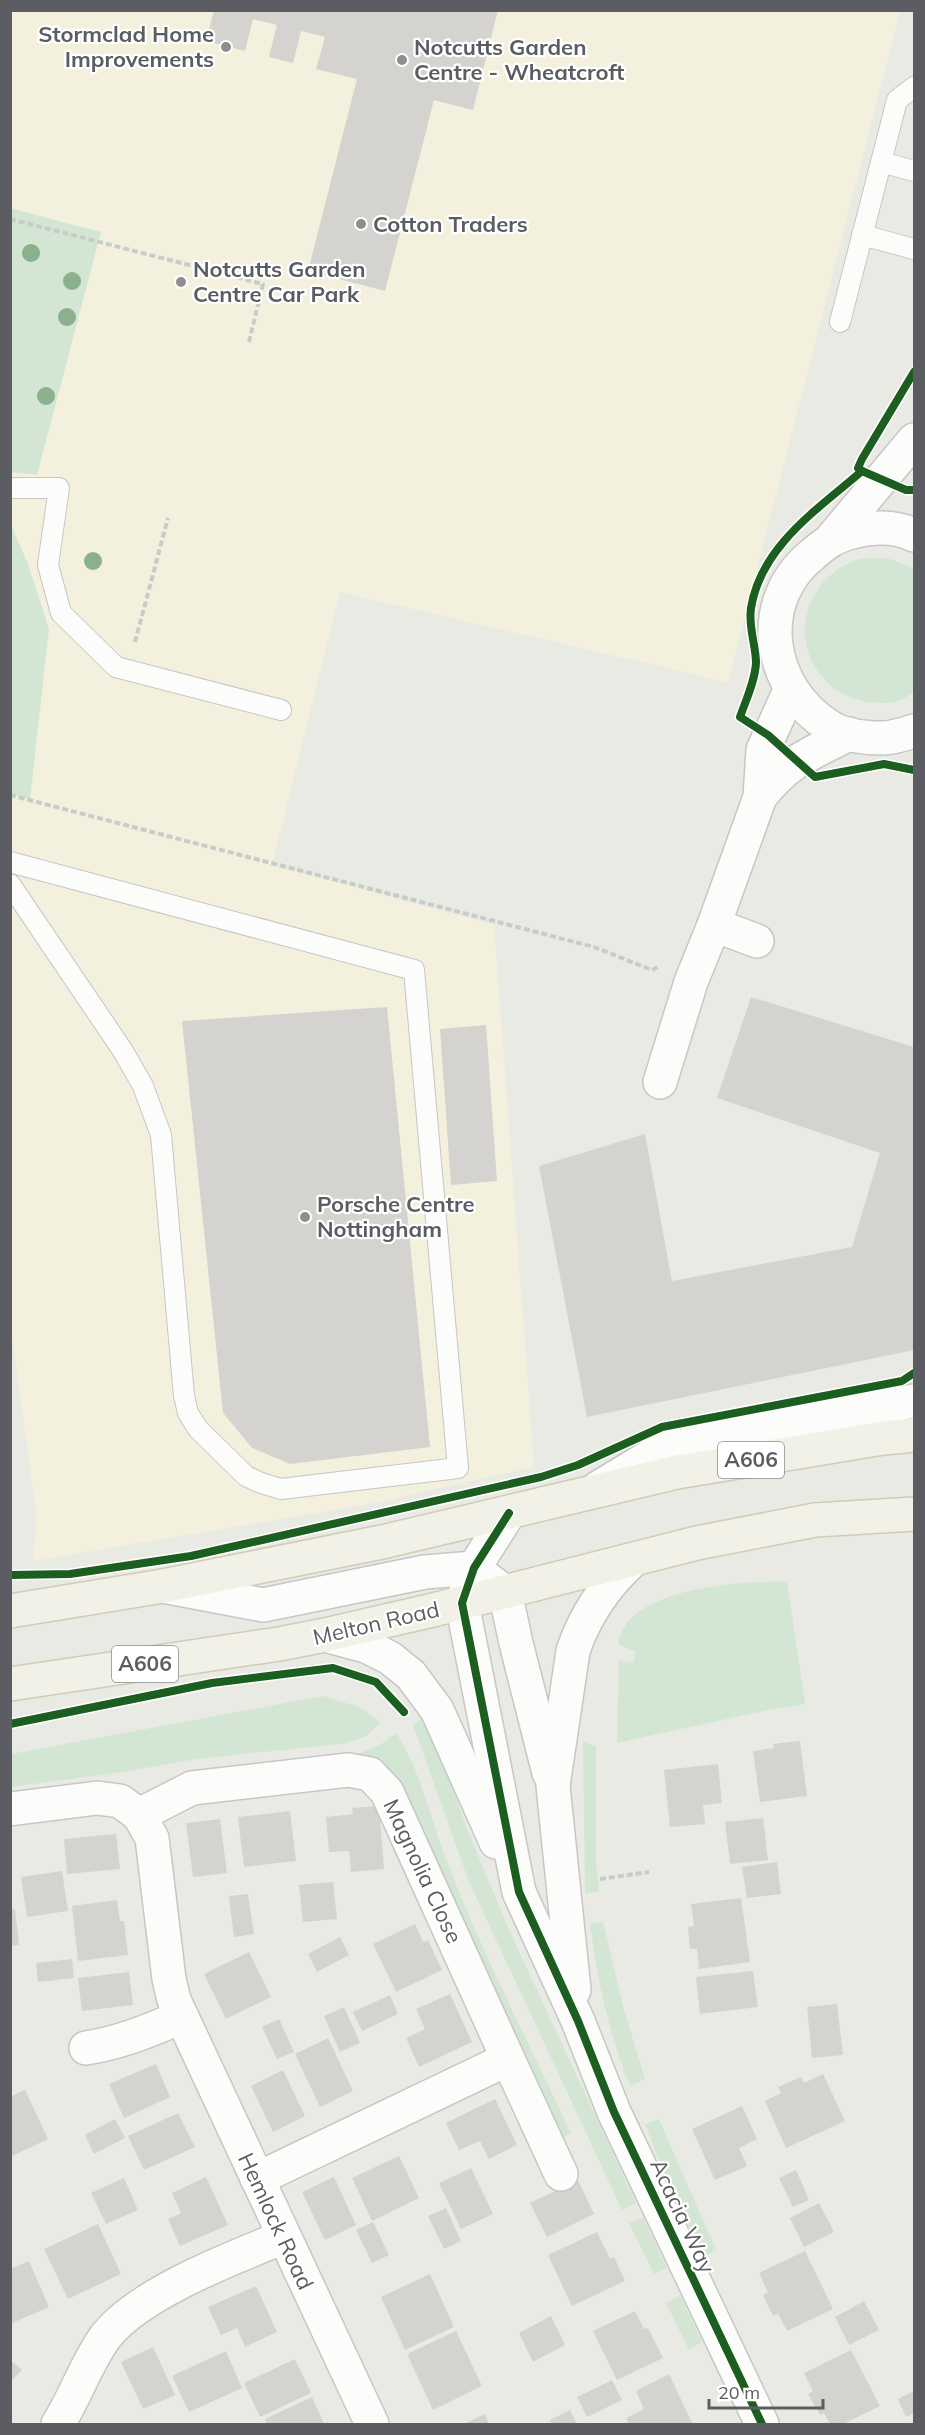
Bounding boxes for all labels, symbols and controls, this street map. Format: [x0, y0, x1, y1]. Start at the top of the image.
place label: Stormclad Home Improvements [38, 20, 214, 73]
place label: Notcutts Garden Centre - Wheatcroft [414, 33, 624, 86]
marker: Stormclad Home Improvements [219, 40, 233, 54]
marker: Notcutts Garden Centre - Wheatcroft [395, 53, 409, 67]
place label: Cotton Traders [373, 210, 528, 238]
marker: Cotton Traders [354, 217, 368, 231]
place label: Notcutts Garden Centre Car Park [193, 255, 365, 308]
marker: Notcutts Garden Centre Car Park [174, 275, 188, 289]
place label: Porsche Centre Nottingham [317, 1190, 475, 1243]
marker: Porsche Centre Nottingham [298, 1210, 312, 1224]
road number: A606 [718, 1442, 784, 1478]
street label: Melton Road [310, 1595, 442, 1651]
road number: A606 [112, 1646, 178, 1682]
street label: Magnolia Close [377, 1794, 469, 1948]
street label: Hemlock Road [232, 2148, 320, 2294]
street label: Acacia Way [644, 2154, 722, 2278]
scale bar [709, 2372, 823, 2410]
text: 20 m [718, 2381, 760, 2404]

